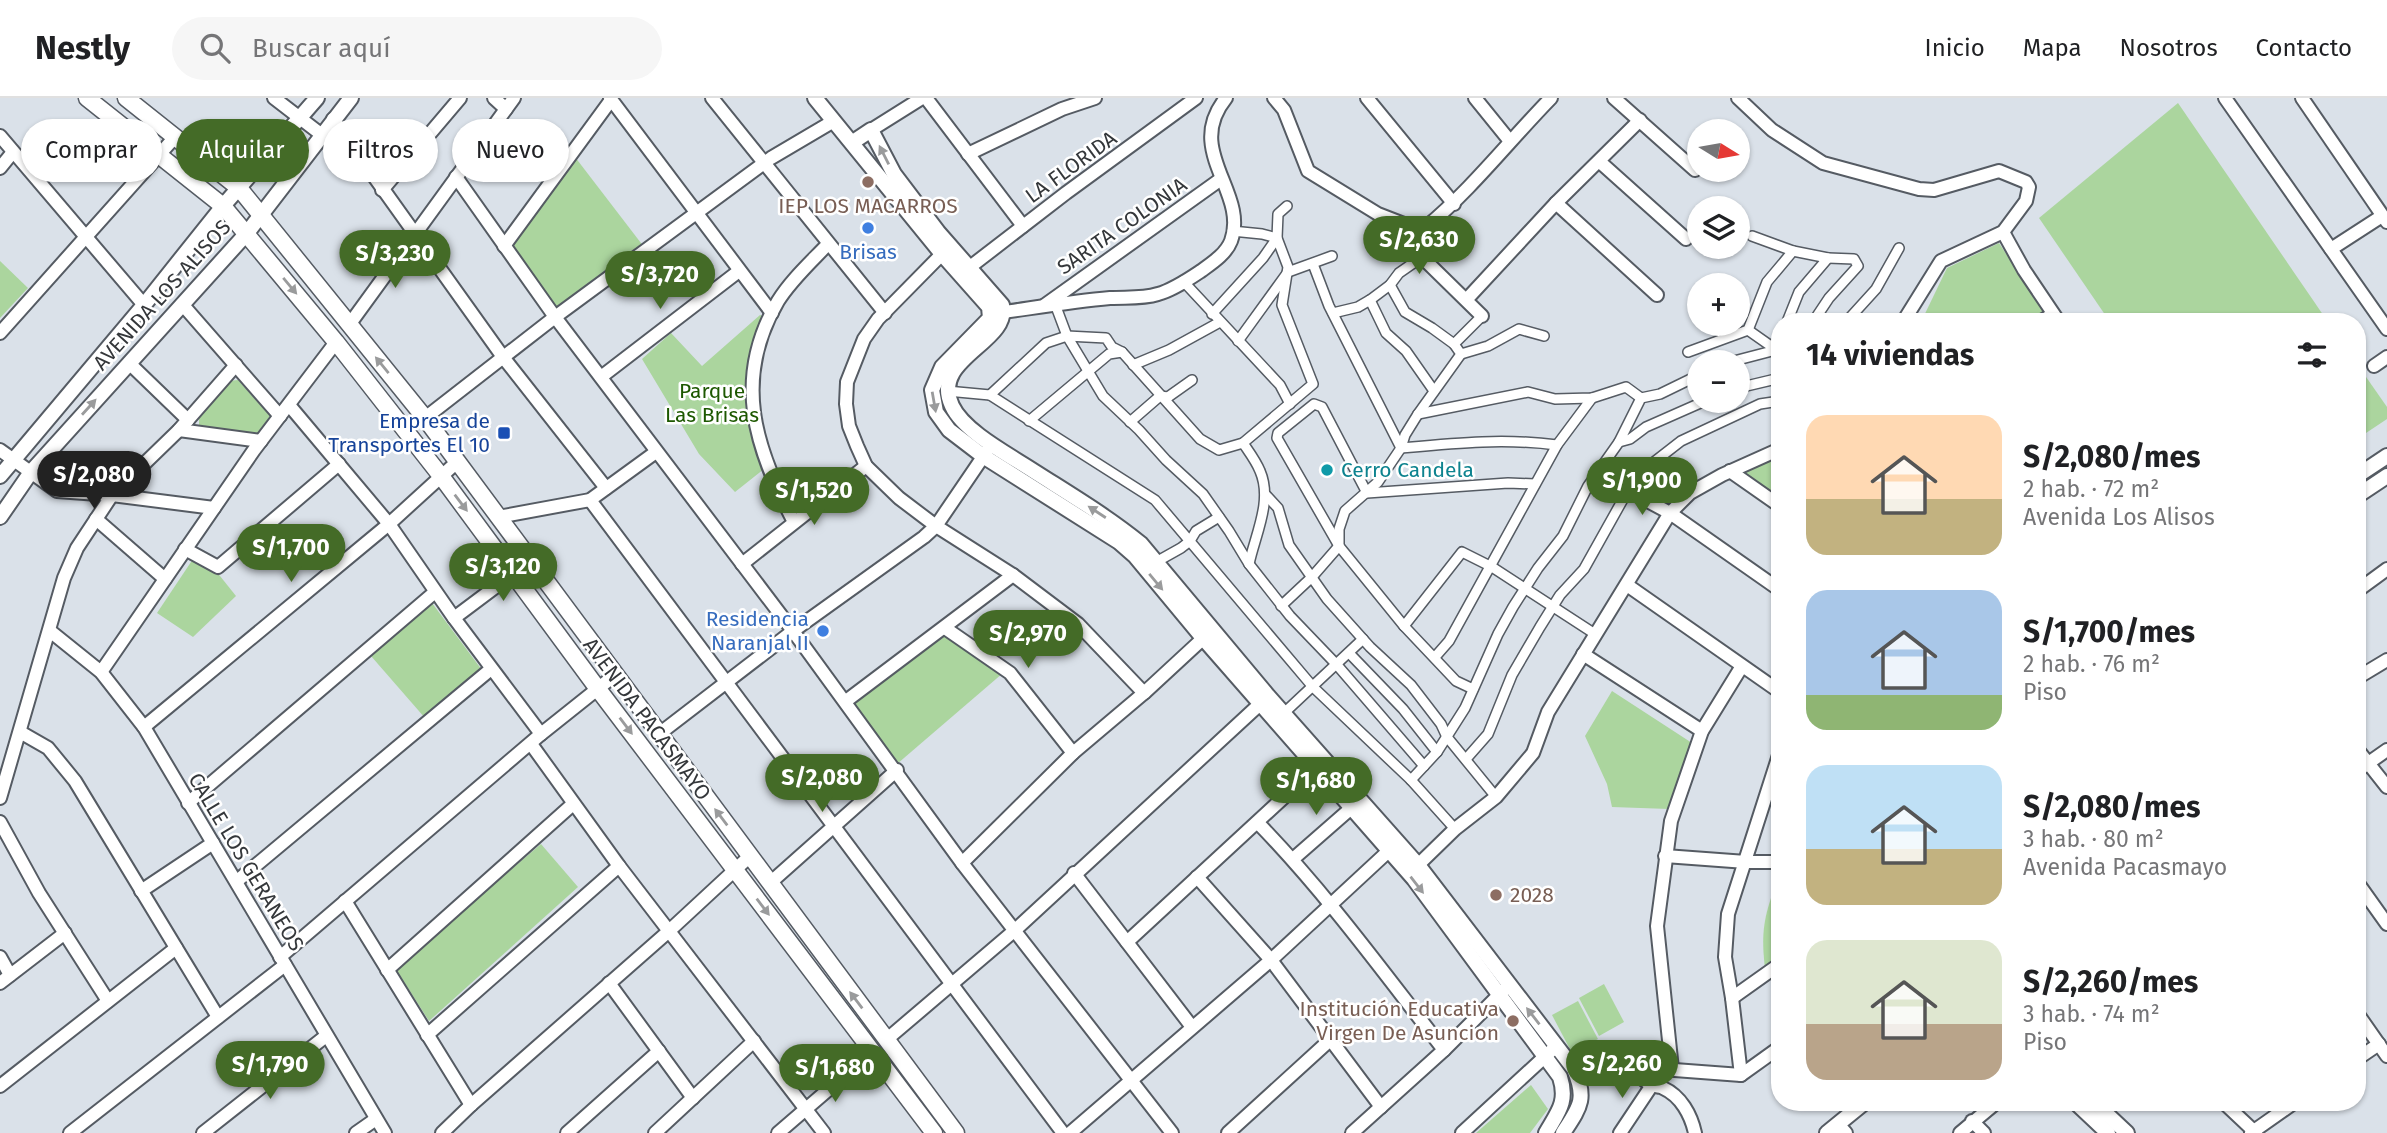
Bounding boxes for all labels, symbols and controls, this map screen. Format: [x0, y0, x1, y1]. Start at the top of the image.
search box [172, 17, 662, 80]
text: Nestly [35, 28, 130, 68]
icon: search [196, 29, 234, 67]
text: Buscar aquí [252, 33, 391, 64]
text: Inicio [1925, 34, 1985, 62]
text: Mapa [2023, 34, 2082, 62]
text: Nosotros [2120, 34, 2218, 62]
text: Contacto [2256, 34, 2352, 62]
chip: Comprar [21, 119, 162, 182]
chip: Alquilar [176, 119, 309, 182]
chip: Filtros [323, 119, 438, 182]
chip: Nuevo [452, 119, 569, 182]
north arrow [1687, 119, 1750, 182]
map controls [1687, 119, 1750, 413]
street label: LA FLORIDA [1020, 125, 1122, 209]
one-way arrow [878, 145, 889, 165]
street label: SARITA COLONIA [1052, 172, 1192, 280]
marker: IEP LOS MACARROS [860, 174, 876, 190]
place label: IEP LOS MACARROS [778, 193, 958, 219]
button: layers [1687, 196, 1750, 259]
street label: AVENIDA LOS ALISOS [88, 214, 236, 376]
pin: S/2,630 [1354, 216, 1484, 276]
marker: Brisas [860, 220, 876, 236]
text: S/2,630 [1379, 225, 1459, 253]
pin: S/3,230 [330, 230, 460, 290]
text: S/3,230 [355, 239, 435, 267]
place label: Brisas [839, 239, 897, 265]
pin: S/3,720 [595, 252, 725, 311]
text: S/3,720 [621, 260, 699, 288]
button: + [1687, 273, 1750, 336]
one-way arrow [283, 277, 298, 295]
icon: filters [2293, 336, 2331, 374]
text: 14 viviendas [1806, 337, 1974, 373]
button: − [1687, 350, 1750, 413]
one-way arrow [374, 357, 389, 375]
park label: Parque Las Brisas [665, 378, 759, 428]
one-way arrow [929, 391, 940, 413]
one-way arrow [81, 398, 97, 416]
place label: Empresa de Transportes El 10 [328, 408, 490, 458]
marker: Empresa de Transportes El 10 [496, 425, 512, 441]
text: S/2,080/mes [2023, 439, 2200, 475]
icon: home [1862, 443, 1946, 527]
pin: S/2,080 [29, 452, 159, 511]
place label: Cerro Candela [1341, 457, 1474, 483]
pin: S/1,900 [1577, 458, 1707, 517]
text: S/2,080 [53, 460, 135, 488]
marker: Cerro Candela [1319, 462, 1335, 478]
text: S/1,900 [1602, 466, 1682, 494]
pin: S/1,520 [749, 468, 879, 527]
text: 2 hab. · 72 m² [2023, 475, 2159, 503]
text: S/1,520 [775, 476, 853, 504]
one-way arrow [454, 494, 468, 512]
text: Avenida Los Alisos [2023, 503, 2215, 531]
one-way arrow [1087, 505, 1107, 518]
pin: S/1,700 [226, 524, 356, 584]
text: S/1,700 [252, 533, 330, 561]
pin: S/3,120 [438, 544, 568, 603]
text: S/3,120 [465, 552, 541, 580]
one-way arrow [1148, 573, 1163, 590]
place label: Residencia Naranjal II [706, 606, 809, 656]
pin: S/2,970 [963, 610, 1093, 670]
text: S/1,700/mes [2023, 614, 2195, 650]
icon: home [1862, 618, 1946, 702]
text: S/2,970 [989, 619, 1067, 647]
marker: Residencia Naranjal II [815, 623, 831, 639]
street label: AVENIDA PACASMAYO [577, 633, 717, 805]
text: 2 hab. · 76 m² [2023, 650, 2160, 678]
text: Piso [2023, 678, 2067, 706]
one-way arrow [618, 716, 633, 734]
pin: S/2,080 [757, 754, 887, 814]
pin: S/1,680 [1251, 758, 1381, 817]
text: S/2,080 [781, 763, 863, 791]
text: S/1,680 [1276, 766, 1356, 794]
street label: CALLE LOS GERANEOS [183, 768, 309, 956]
text: S/2,080/mes [2023, 789, 2200, 825]
icon: home [1862, 793, 1946, 877]
one-way arrow [714, 808, 728, 826]
text: 3 hab. · 80 m² [2023, 825, 2164, 853]
text: Avenida Pacasmayo [2023, 853, 2227, 881]
one-way arrow [1410, 875, 1425, 893]
place label: 2028 [1510, 882, 1554, 908]
marker: 2028 [1488, 887, 1504, 903]
one-way arrow [755, 898, 769, 916]
text: S/2,260/mes [2023, 964, 2198, 1000]
icon: home [1862, 968, 1946, 1052]
one-way arrow [849, 991, 864, 1009]
place label: Institución Educativa Virgen De Asuncion [1300, 996, 1499, 1046]
text: 3 hab. · 74 m² [2023, 1000, 2160, 1028]
one-way arrow [1527, 1007, 1541, 1025]
marker: Institución Educativa Virgen De Asuncion [1505, 1013, 1521, 1029]
text: Piso [2023, 1028, 2067, 1056]
pin: S/2,260 [1557, 1040, 1687, 1100]
pin: S/1,790 [205, 1042, 335, 1101]
pin: S/1,680 [770, 1044, 900, 1104]
text: S/2,260 [1582, 1049, 1662, 1077]
text: S/1,790 [232, 1050, 308, 1078]
text: S/1,680 [795, 1053, 875, 1081]

